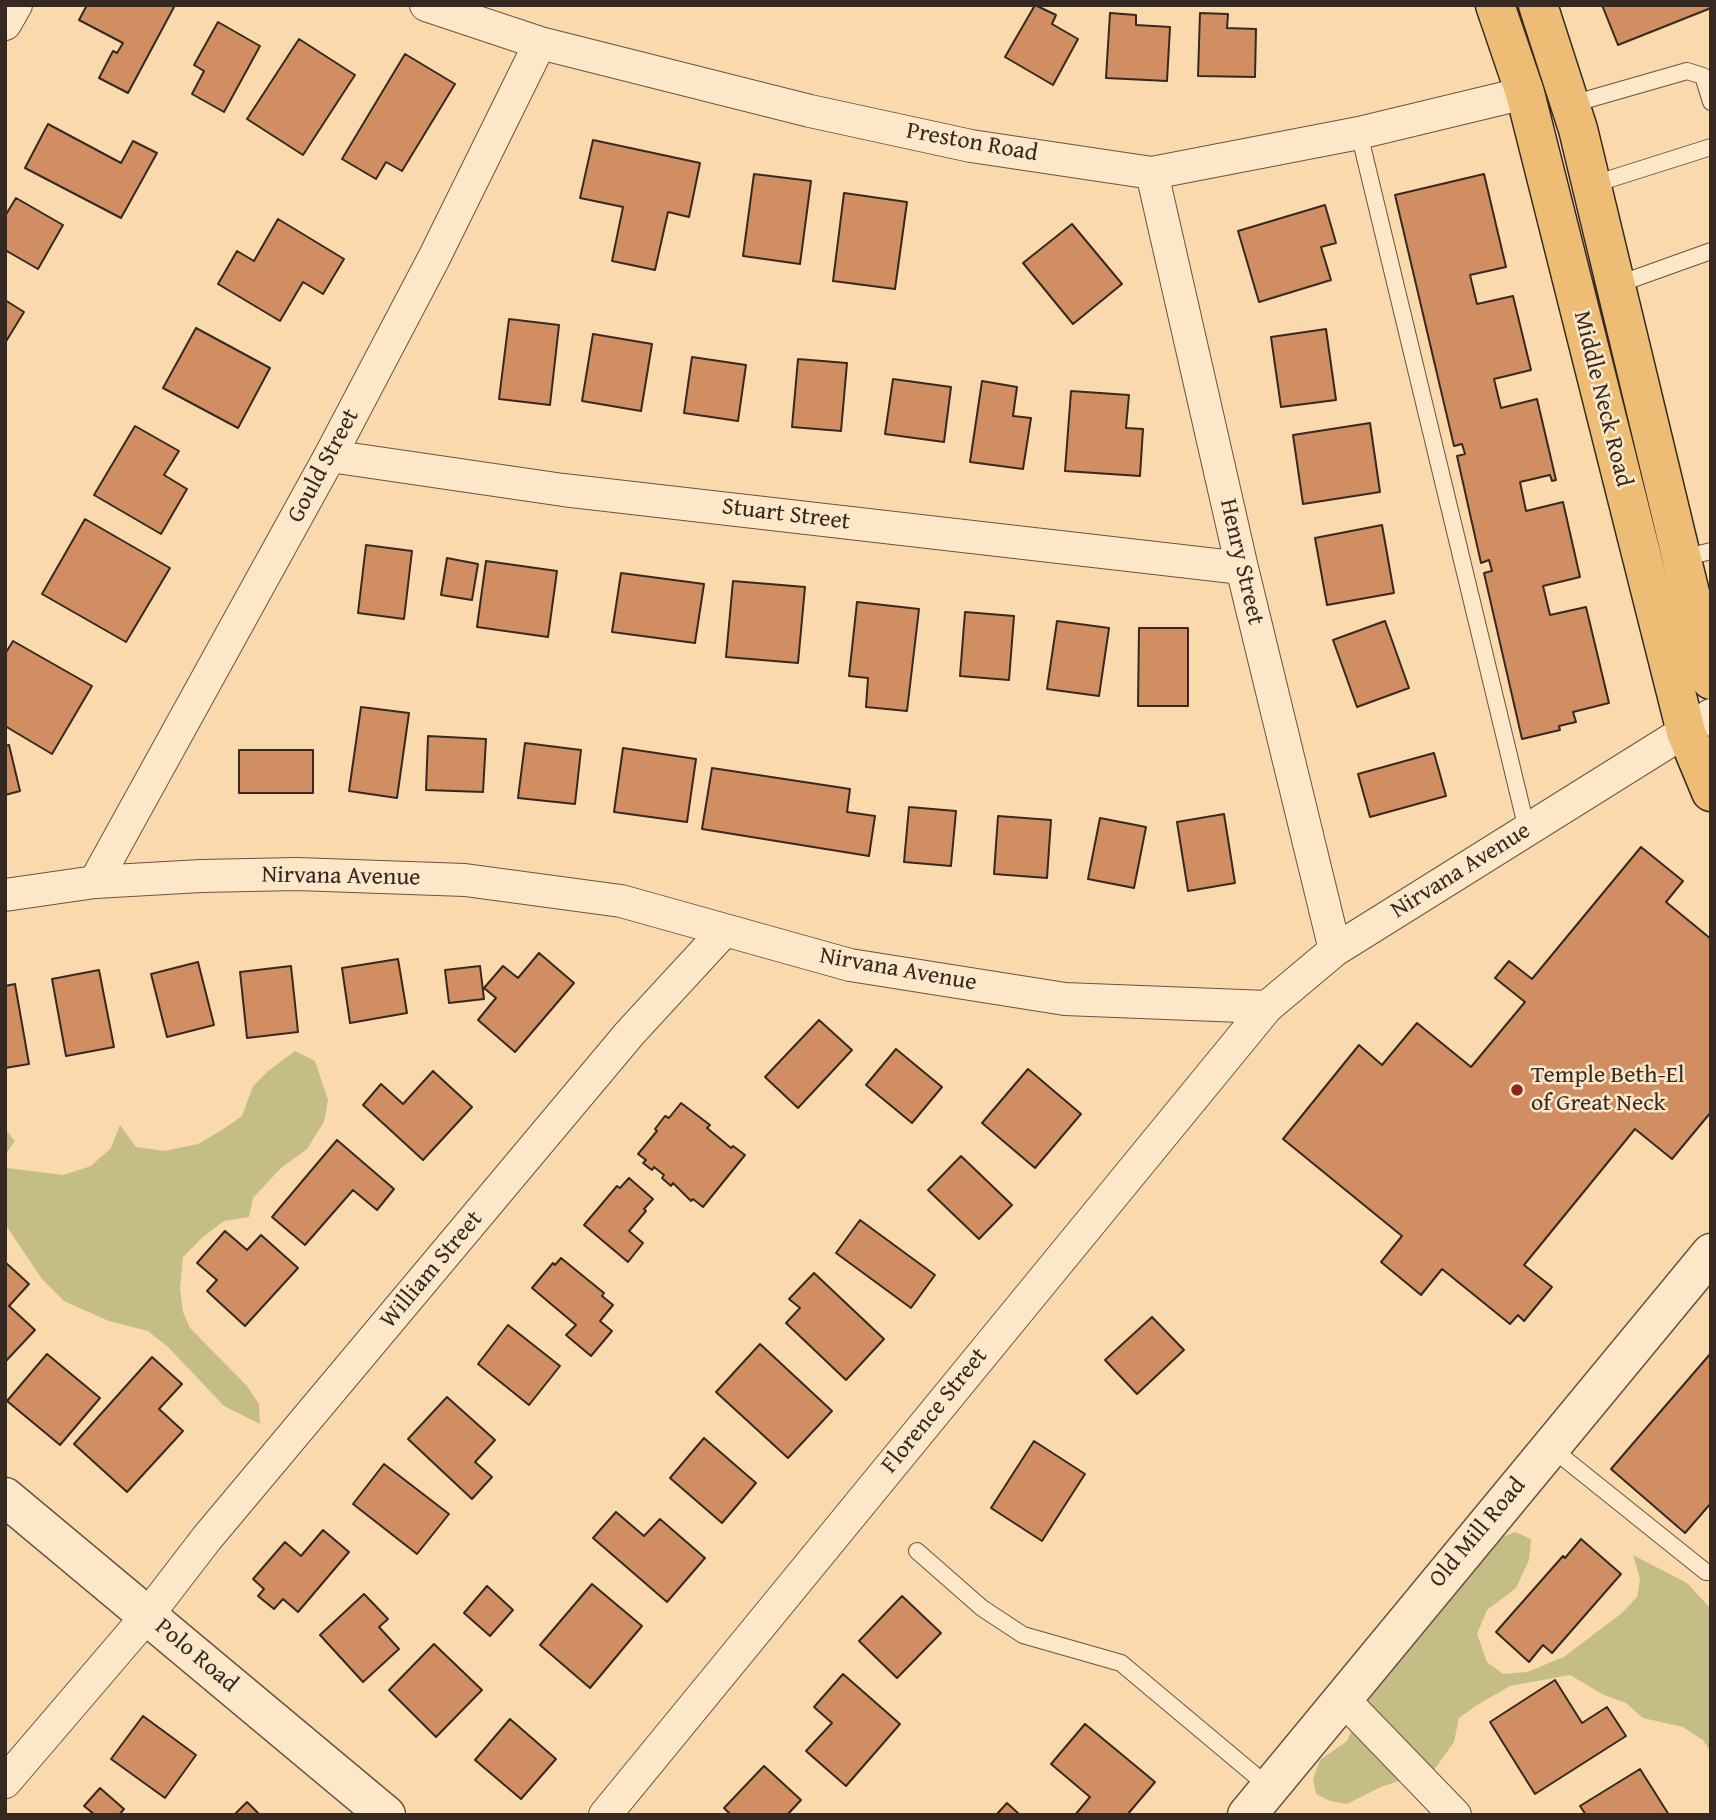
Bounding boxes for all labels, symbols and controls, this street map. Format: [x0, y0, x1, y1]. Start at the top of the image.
street label: Preston Road [904, 117, 1040, 169]
street label: Middle Neck Road [1566, 308, 1638, 490]
street label: Gould Street [282, 404, 366, 528]
street label: Stuart Street [720, 493, 852, 537]
street label: Henry Street [1213, 496, 1269, 628]
street label: Nirvana Avenue [1386, 817, 1536, 925]
street label: Nirvana Avenue [261, 861, 421, 893]
street label: Nirvana Avenue [817, 942, 979, 998]
place label: Temple Beth-El of Great Neck [1531, 1062, 1685, 1118]
marker: Temple Beth-El of Great Neck [1509, 1082, 1525, 1098]
street label: William Street [375, 1205, 489, 1335]
street label: Florence Street [876, 1343, 994, 1479]
street label: Old Mill Road [1424, 1472, 1532, 1594]
street label: Polo Road [149, 1613, 243, 1699]

